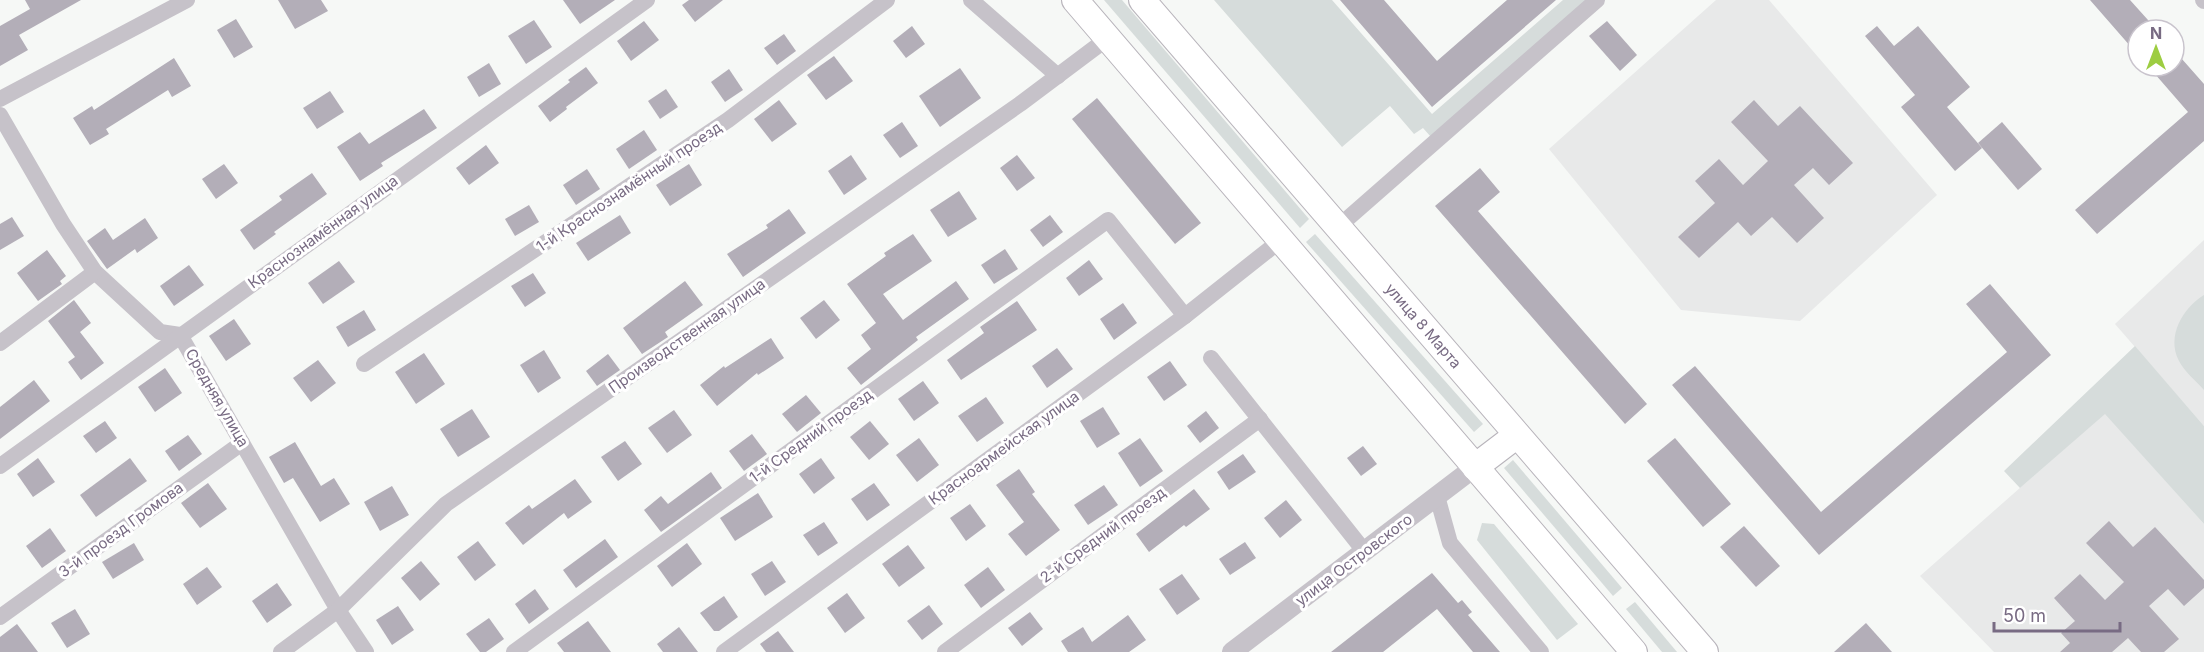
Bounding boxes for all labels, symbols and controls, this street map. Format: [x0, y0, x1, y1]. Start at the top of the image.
north arrow [2126, 18, 2186, 78]
text: N [2150, 23, 2162, 43]
street label: 1-й Краснознамённый проезд [532, 117, 725, 256]
street label: Краснознамённая улица [244, 171, 401, 292]
street label: Производственная улица [605, 274, 769, 397]
street label: улица 8 Марта [1381, 279, 1466, 372]
street label: Средняя улица [182, 345, 253, 450]
street label: 1-й Средний проезд [745, 384, 876, 487]
street label: Красноармейская улица [925, 387, 1083, 509]
street label: 3-й проезд Громова [55, 478, 187, 581]
street label: 2-й Средний проезд [1036, 483, 1169, 587]
street label: улица Островского [1292, 509, 1416, 610]
scale bar [1994, 595, 2120, 633]
text: 50 m [2003, 605, 2046, 626]

